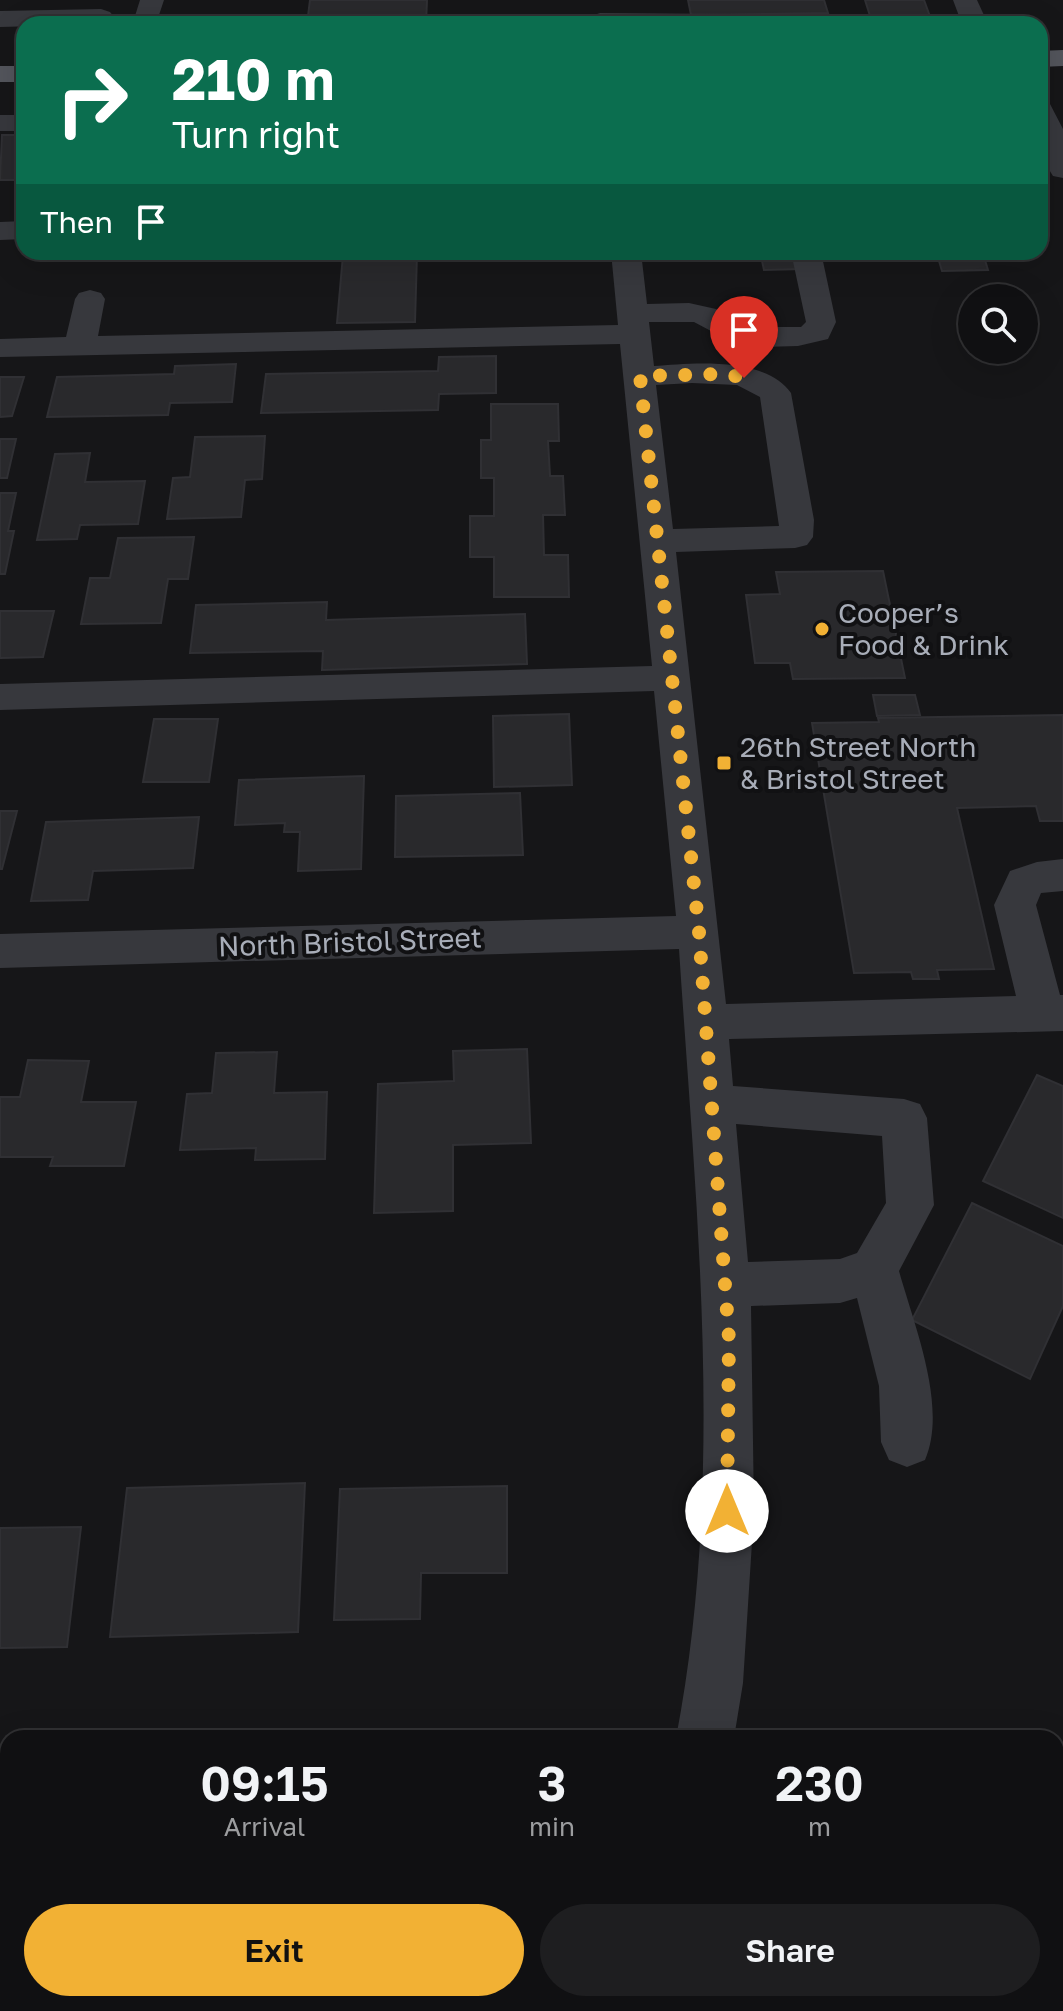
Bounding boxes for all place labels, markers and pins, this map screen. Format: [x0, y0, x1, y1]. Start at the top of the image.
pin [710, 296, 778, 378]
place label: Cooper’s Food & Drink [838, 596, 1009, 661]
marker: Cooper’s Food & Drink [813, 620, 831, 638]
place label: 26th Street North & Bristol Street [740, 730, 976, 795]
marker: 26th Street North & Bristol Street [715, 754, 733, 772]

